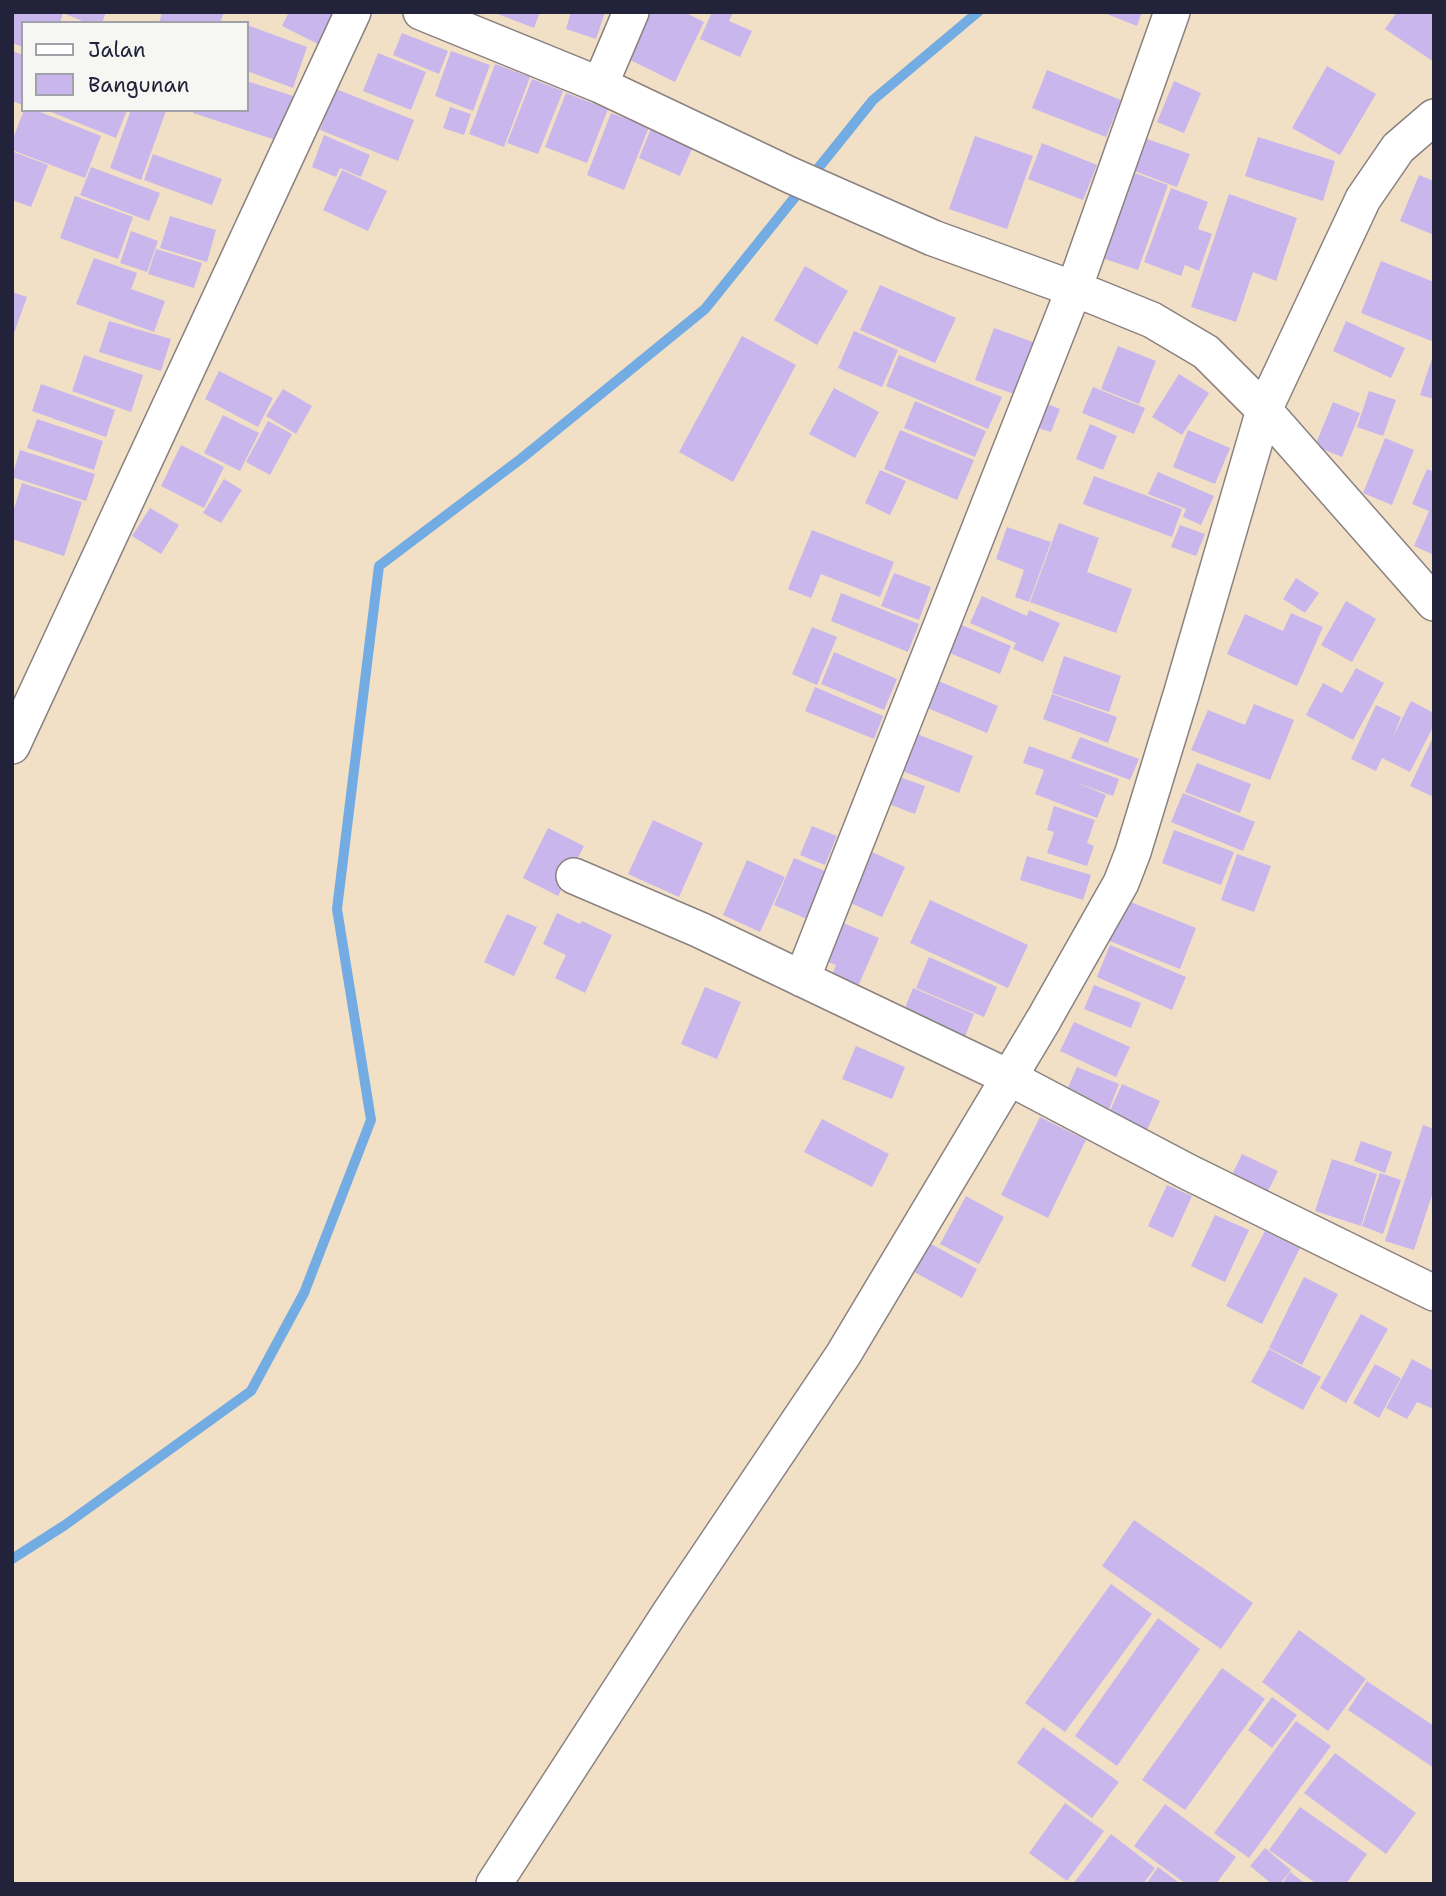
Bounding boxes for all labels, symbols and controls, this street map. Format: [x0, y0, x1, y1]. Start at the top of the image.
legend [21, 21, 248, 112]
text: Jalan [88, 36, 146, 64]
text: Bangunan [88, 71, 189, 99]

